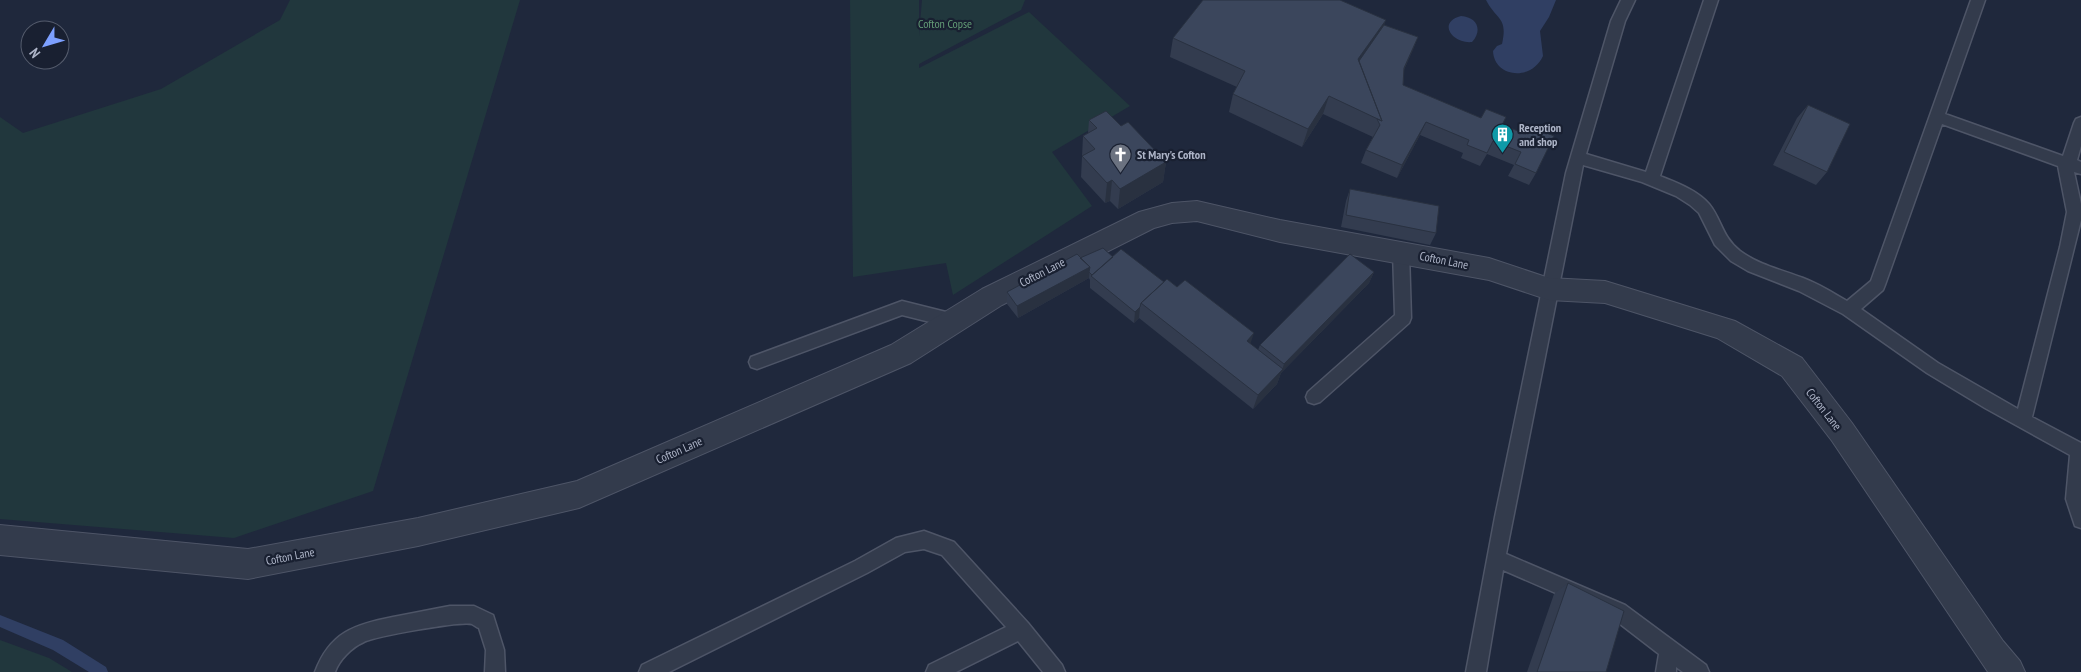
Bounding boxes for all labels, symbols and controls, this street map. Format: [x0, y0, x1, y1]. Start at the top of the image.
park label: Cofton Copse [918, 16, 972, 31]
north arrow [20, 20, 70, 70]
text: N [25, 44, 44, 62]
place label: Reception and shop [1519, 120, 1561, 149]
building icon: Reception and shop [1491, 122, 1515, 153]
church icon: St Mary's Cofton [1109, 142, 1133, 173]
place label: St Mary's Cofton [1137, 147, 1206, 162]
street label: Cofton Lane [1418, 248, 1470, 272]
street label: Cofton Lane [1017, 254, 1067, 290]
street label: Cofton Lane [1803, 385, 1845, 433]
street label: Cofton Lane [653, 433, 705, 467]
street label: Cofton Lane [264, 544, 316, 568]

